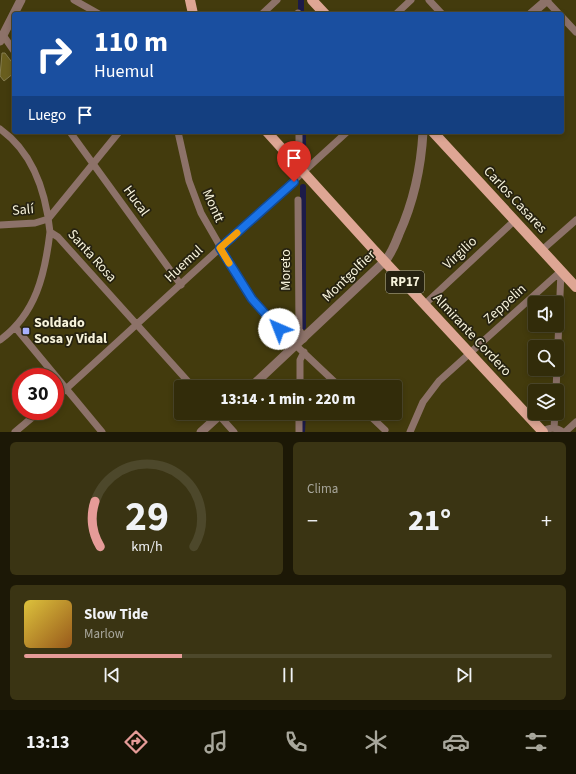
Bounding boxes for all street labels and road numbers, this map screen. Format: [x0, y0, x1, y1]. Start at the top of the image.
street label: Carlos Casares [479, 162, 551, 238]
street label: Hucal [118, 182, 154, 221]
street label: Montt [197, 186, 229, 226]
street label: Salí [11, 199, 35, 221]
street label: Santa Rosa [63, 225, 121, 287]
street label: Virgilio [438, 232, 482, 274]
street label: Huemul [160, 241, 208, 287]
street label: Montgolfier [318, 245, 380, 307]
street label: Moreto [276, 249, 296, 291]
road number: RP17 [386, 271, 424, 293]
street label: Zeppelin [479, 279, 531, 329]
street label: Almirante Cordero [428, 289, 516, 381]

